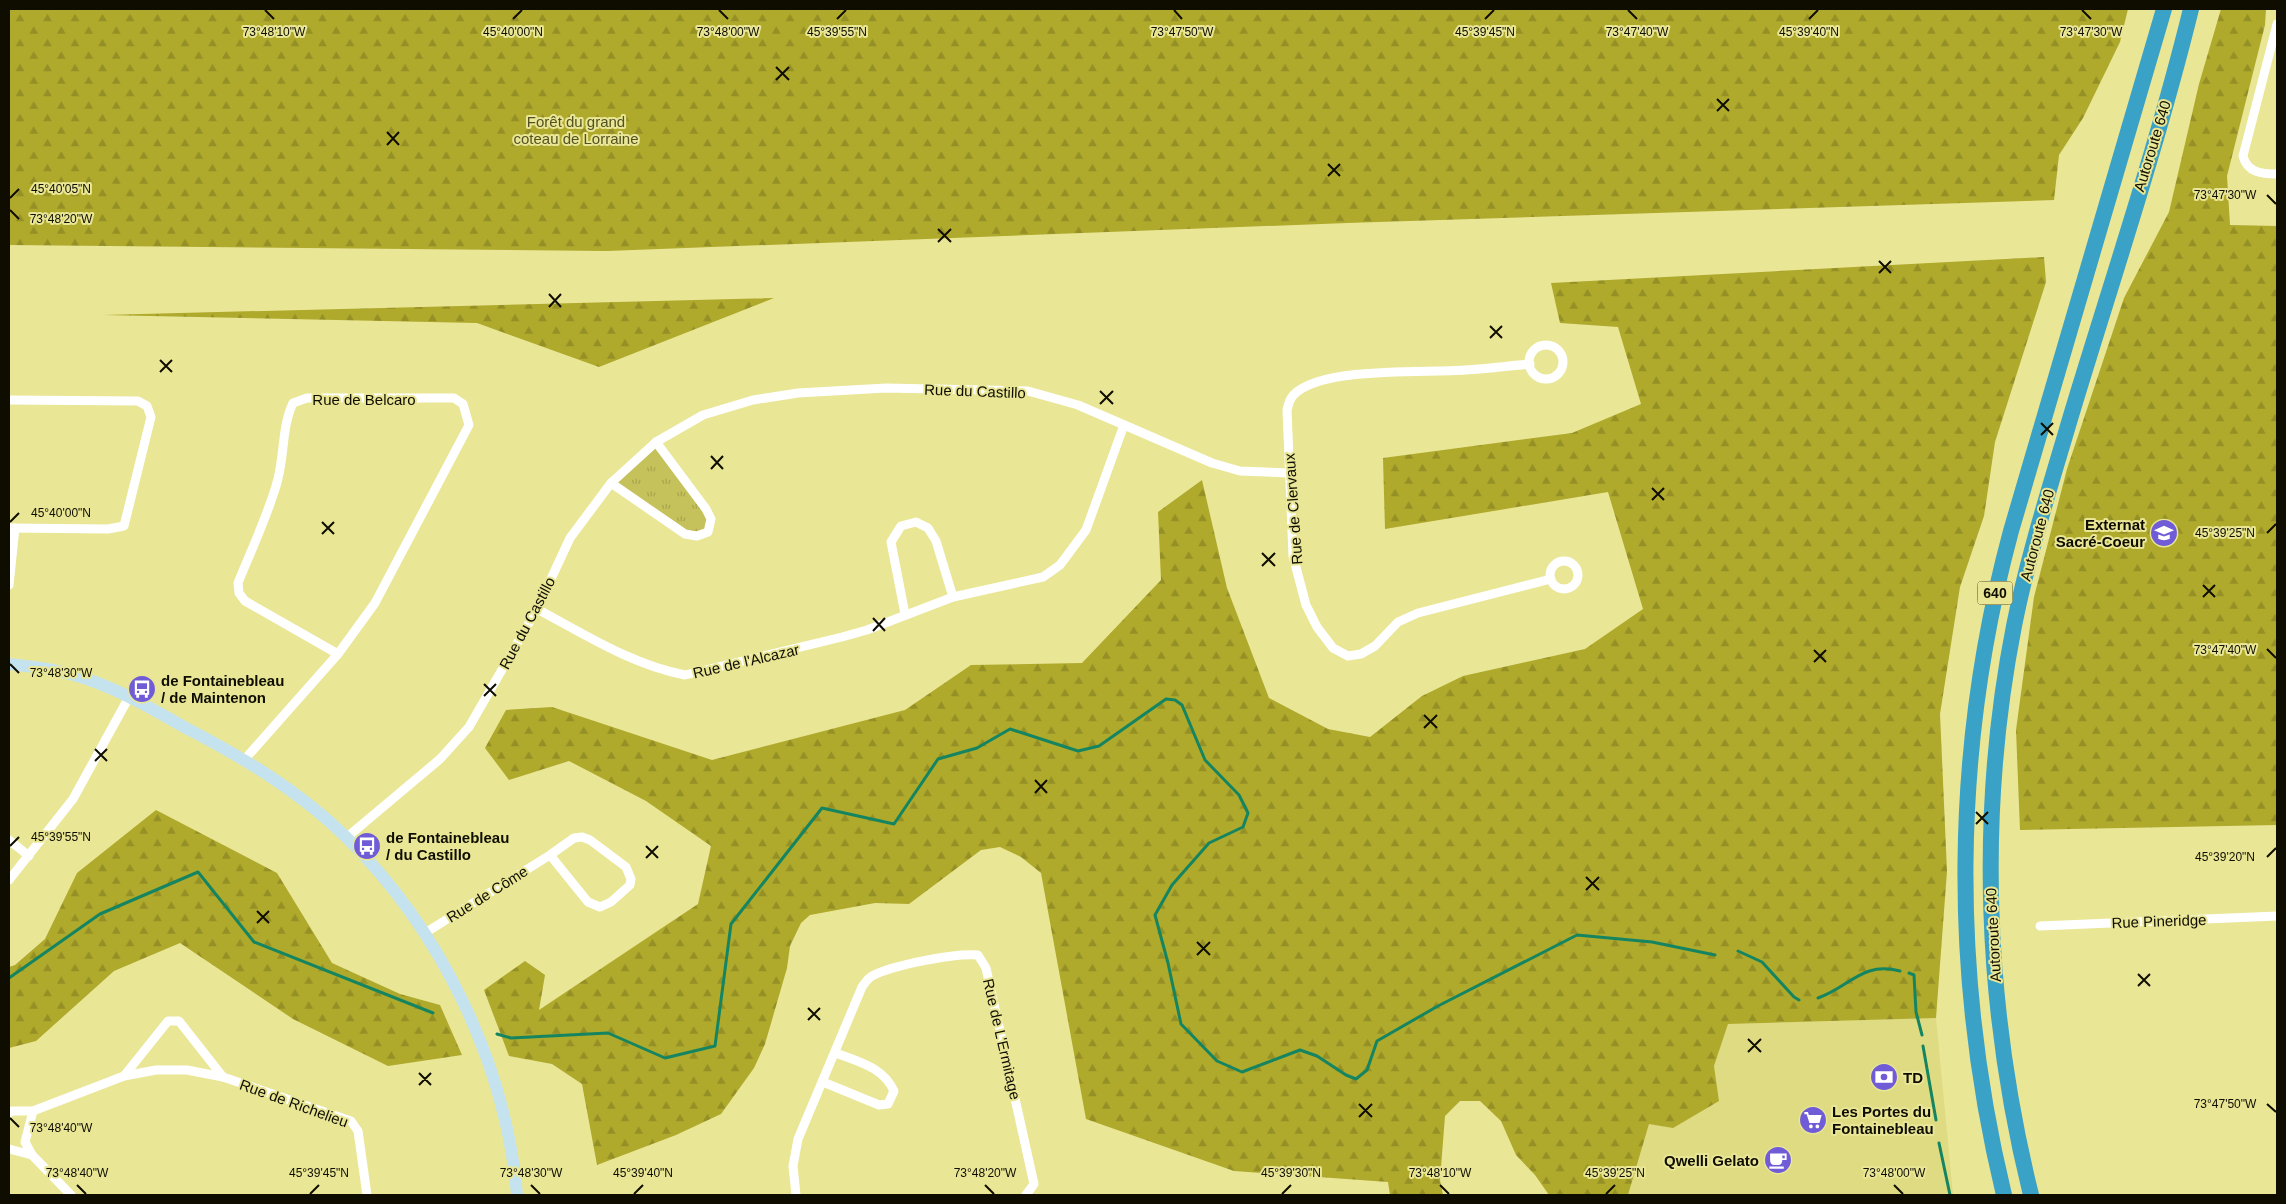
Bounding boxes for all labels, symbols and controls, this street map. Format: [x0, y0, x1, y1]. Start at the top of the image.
text: 73°48'10"W [243, 25, 306, 39]
text: 45°40'00"N [483, 25, 543, 39]
text: 73°48'00"W [697, 25, 760, 39]
text: 45°39'55"N [807, 25, 867, 39]
text: 73°47'50"W [1151, 25, 1214, 39]
text: 45°39'45"N [1455, 25, 1515, 39]
text: 73°47'40"W [1606, 25, 1669, 39]
text: 45°39'40"N [1779, 25, 1839, 39]
text: 73°47'30"W [2060, 25, 2123, 39]
street label: Autoroute 640 [2130, 98, 2174, 194]
park label: Forêt du grand coteau de Lorraine [513, 113, 639, 147]
text: 45°40'05"N [31, 182, 91, 196]
text: 73°47'30"W [2194, 188, 2257, 202]
text: 73°48'20"W [30, 212, 93, 226]
street label: Rue du Castillo [924, 381, 1026, 401]
street label: Rue de Belcaro [312, 391, 416, 408]
street label: Rue de Clervaux [1281, 452, 1305, 565]
street label: Autoroute 640 [2017, 487, 2057, 583]
text: 45°40'00"N [31, 506, 91, 520]
place label: Externat Sacré-Coeur [2056, 516, 2145, 550]
school or university icon: Externat Sacré-Coeur [2149, 518, 2179, 548]
text: 45°39'25"N [2195, 526, 2255, 540]
street label: Rue du Castillo [496, 574, 558, 672]
road number: 640 [1978, 582, 2012, 604]
street label: Rue de l'Alcazar [691, 640, 801, 682]
text: 73°47'40"W [2194, 643, 2257, 657]
text: 73°48'30"W [30, 666, 93, 680]
place label: de Fontainebleau / de Maintenon [161, 672, 284, 706]
bus stop icon: de Fontainebleau / de Maintenon [127, 674, 157, 704]
place label: de Fontainebleau / du Castillo [386, 829, 509, 863]
text: 45°39'55"N [31, 830, 91, 844]
bus stop icon: de Fontainebleau / du Castillo [352, 831, 382, 861]
text: 45°39'20"N [2195, 850, 2255, 864]
street label: Rue de Côme [443, 862, 531, 926]
street label: Autoroute 640 [1982, 887, 2004, 983]
street label: Rue Pineridge [2111, 911, 2207, 931]
street label: Rue de L'Ermitage [980, 977, 1024, 1101]
bank icon: TD [1869, 1062, 1899, 1092]
place label: TD [1903, 1069, 1923, 1086]
street label: Rue de Richelieu [237, 1075, 351, 1131]
text: 73°47'50"W [2194, 1097, 2257, 1111]
place label: Les Portes du Fontainebleau [1832, 1103, 1934, 1137]
supermarket icon: Les Portes du Fontainebleau [1798, 1105, 1828, 1135]
text: 73°48'40"W [30, 1121, 93, 1135]
cafe icon: Qwelli Gelato [1763, 1145, 1793, 1175]
place label: Qwelli Gelato [1664, 1152, 1759, 1169]
text: 73°48'40"W [46, 1166, 109, 1180]
text: 45°39'45"N [289, 1166, 349, 1180]
text: 73°48'30"W [500, 1166, 563, 1180]
text: 45°39'40"N [613, 1166, 673, 1180]
text: 73°48'20"W [954, 1166, 1017, 1180]
text: 45°39'30"N [1261, 1166, 1321, 1180]
text: 73°48'10"W [1409, 1166, 1472, 1180]
text: 45°39'25"N [1585, 1166, 1645, 1180]
text: 73°48'00"W [1863, 1166, 1926, 1180]

